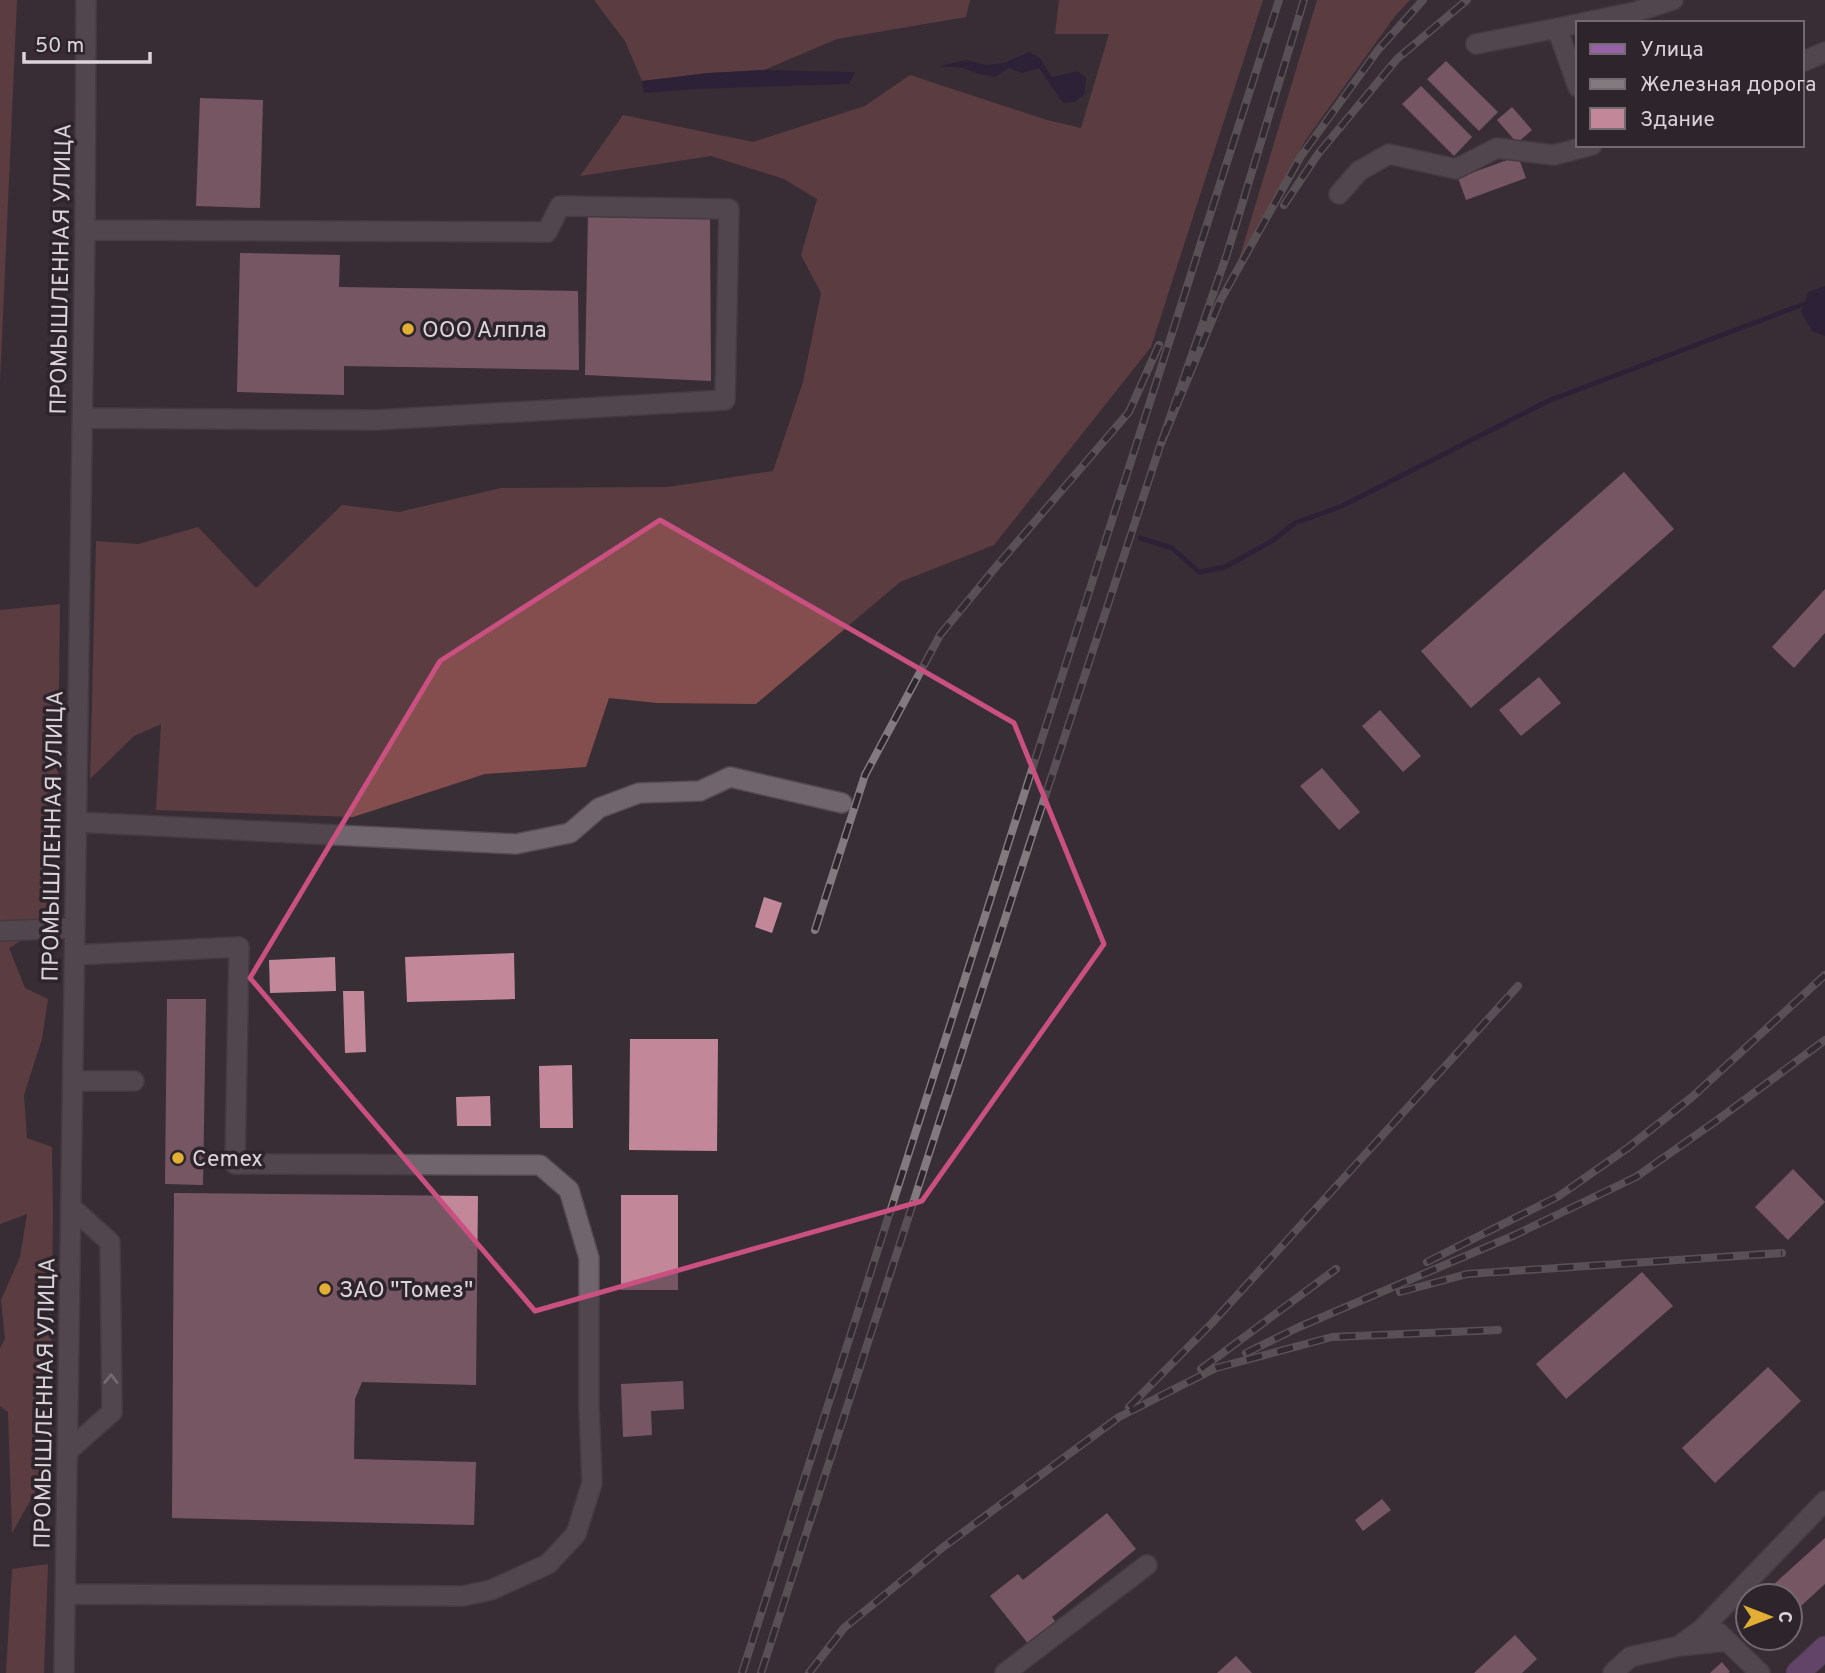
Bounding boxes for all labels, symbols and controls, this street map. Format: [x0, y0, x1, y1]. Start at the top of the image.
scale bar [24, 21, 150, 65]
legend [1576, 21, 1804, 147]
text: 50 m [35, 33, 84, 60]
text: Улица [1640, 37, 1704, 64]
text: Железная дорога [1640, 72, 1816, 99]
text: Здание [1640, 107, 1715, 134]
street label: ПРОМЫШЛЕННАЯ УЛИЦА [45, 123, 80, 415]
place label: ООО Алпла [422, 317, 547, 346]
marker: ООО Алпла [400, 321, 416, 337]
street label: ПРОМЫШЛЕННАЯ УЛИЦА [37, 690, 72, 982]
place label: Cemex [192, 1146, 263, 1175]
marker: Cemex [170, 1150, 186, 1166]
street label: ПРОМЫШЛЕННАЯ УЛИЦА [29, 1257, 64, 1549]
place label: ЗАО "Томез" [339, 1277, 473, 1306]
marker: ЗАО "Томез" [317, 1281, 333, 1297]
one-way arrow [104, 1373, 119, 1384]
north arrow [1734, 1582, 1804, 1652]
text: С [1772, 1611, 1796, 1623]

